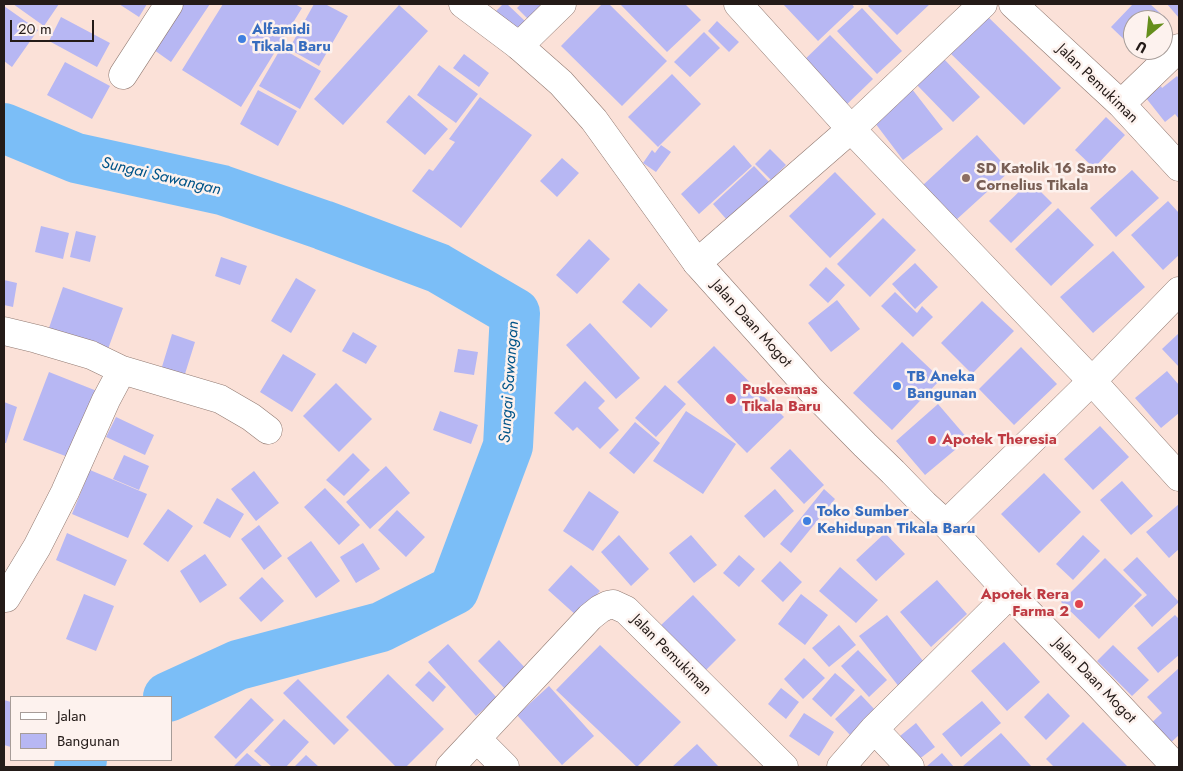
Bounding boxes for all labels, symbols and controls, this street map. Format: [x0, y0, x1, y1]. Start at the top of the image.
scale bar [12, 10, 96, 42]
north arrow [1123, 10, 1173, 60]
text: 20 m [18, 18, 52, 40]
place label: Alfamidi Tikala Baru [252, 21, 331, 56]
marker: Alfamidi Tikala Baru [236, 33, 248, 45]
text: U [1132, 36, 1150, 59]
street label: Jalan Pemukiman [1053, 41, 1141, 127]
water label: Sungai Sawangan [99, 154, 223, 200]
place label: SD Katolik 16 Santo Cornelius Tikala [976, 160, 1116, 195]
marker: SD Katolik 16 Santo Cornelius Tikala [960, 172, 972, 184]
street label: Jalan Daan Mogot [707, 277, 795, 371]
water label: Sungai Sawangan [496, 320, 524, 444]
place label: TB Aneka Bangunan [907, 368, 977, 403]
marker: TB Aneka Bangunan [891, 380, 903, 392]
place label: Puskesmas Tikala Baru [742, 381, 821, 416]
marker: Puskesmas Tikala Baru [724, 392, 738, 406]
place label: Apotek Theresia [942, 431, 1057, 449]
marker: Apotek Theresia [926, 434, 938, 446]
place label: Toko Sumber Kehidupan Tikala Baru [817, 503, 975, 538]
marker: Toko Sumber Kehidupan Tikala Baru [801, 515, 813, 527]
place label: Apotek Rera Farma 2 [981, 586, 1069, 621]
marker: Apotek Rera Farma 2 [1073, 598, 1085, 610]
street label: Jalan Pemukiman [627, 611, 715, 699]
street label: Jalan Daan Mogot [1049, 635, 1139, 727]
legend [10, 696, 172, 761]
text: Jalan [57, 705, 86, 727]
text: Bangunan [57, 730, 120, 752]

